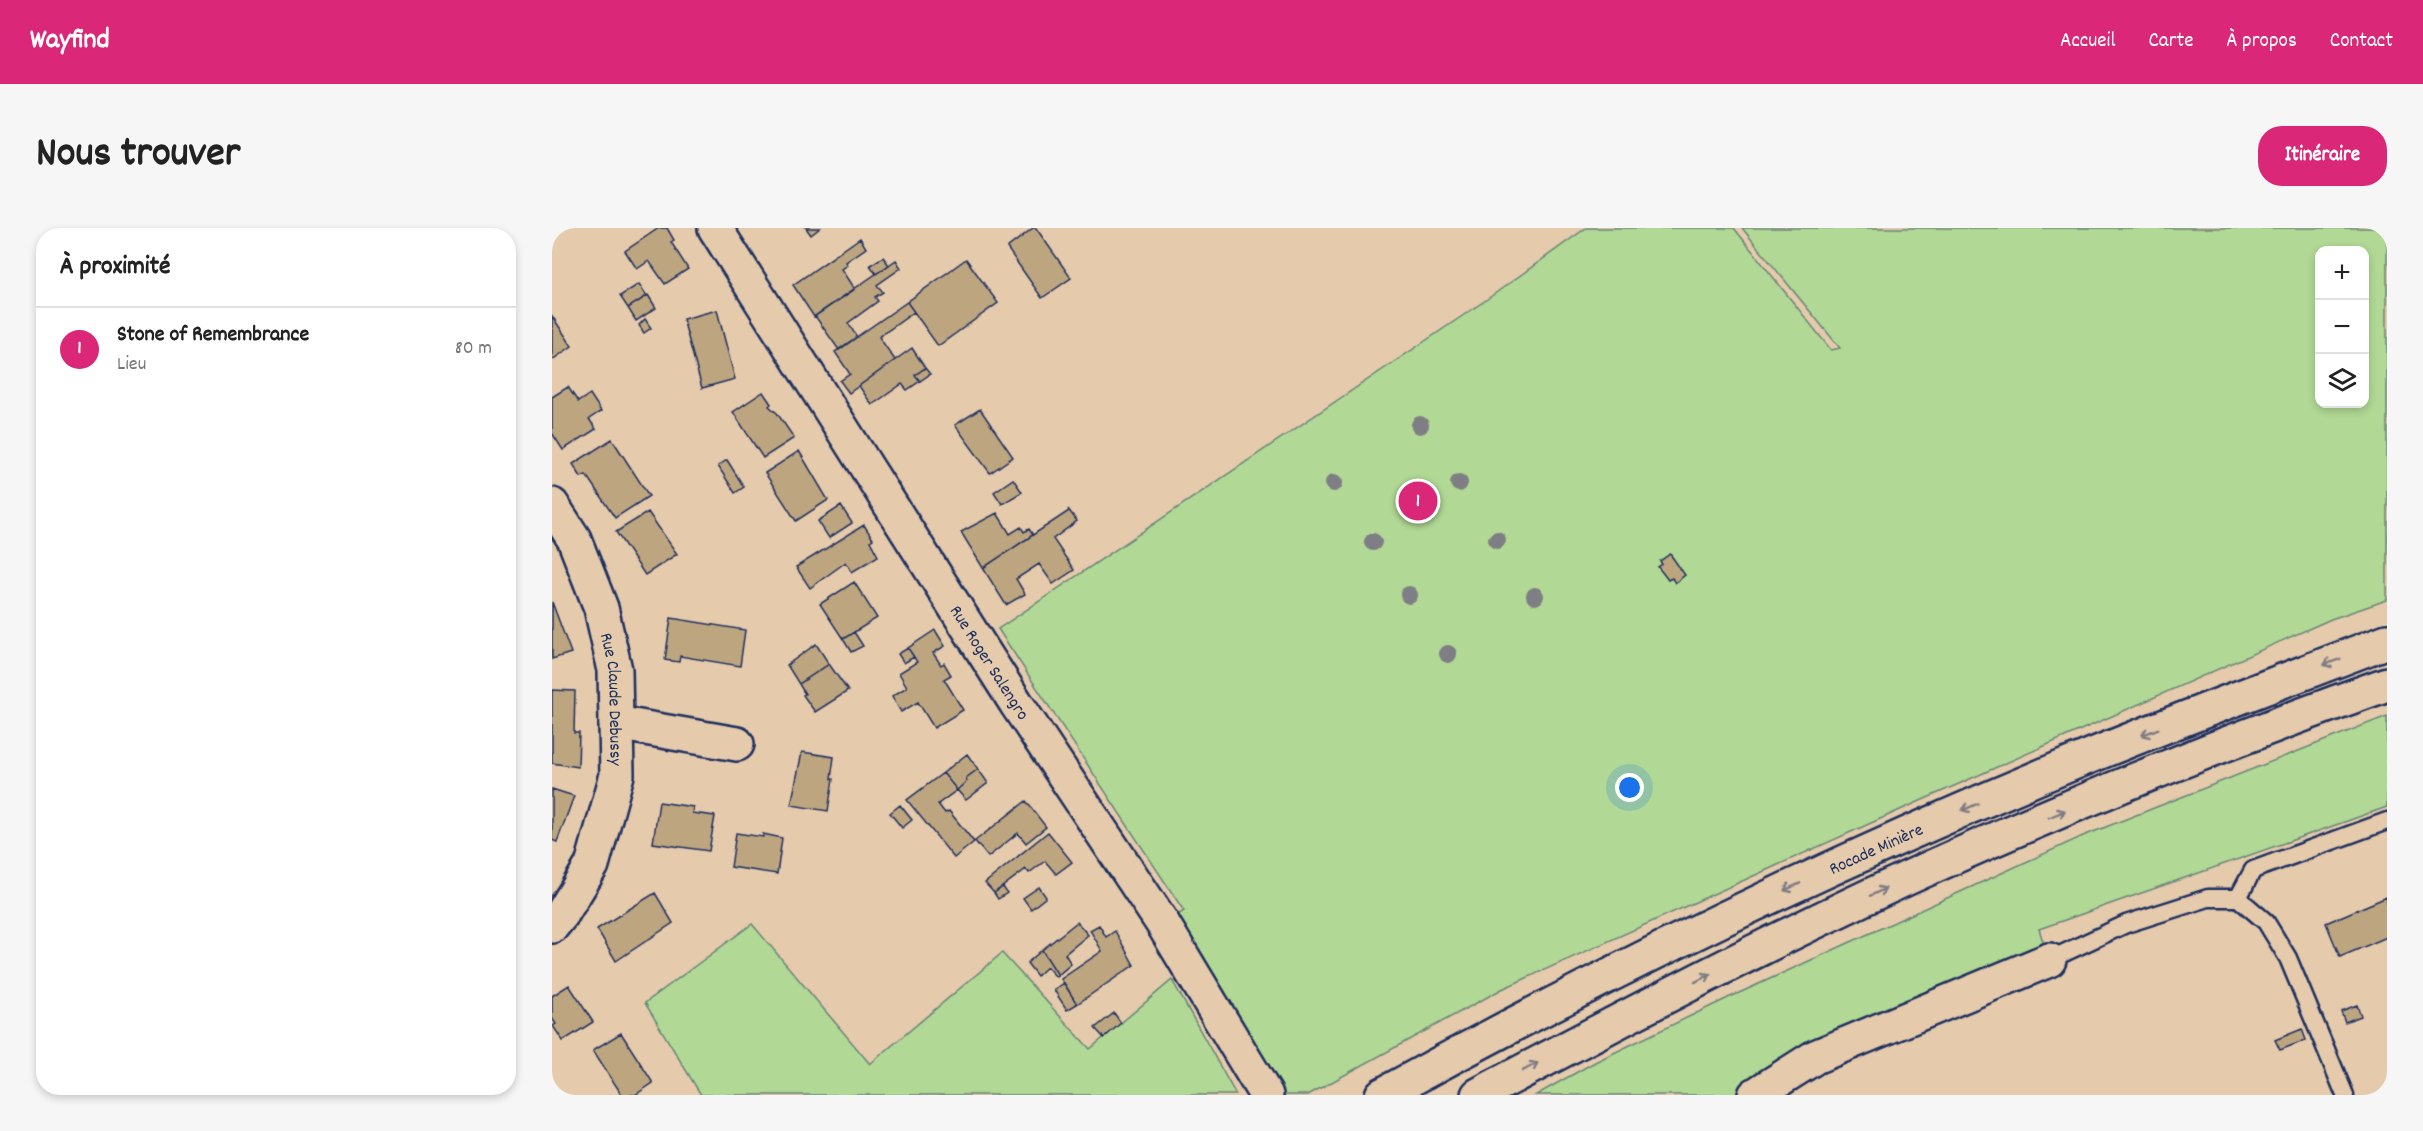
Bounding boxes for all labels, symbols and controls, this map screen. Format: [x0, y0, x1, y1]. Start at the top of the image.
text: Wayfind [30, 22, 110, 62]
text: Accueil [2060, 27, 2115, 57]
text: Carte [2148, 27, 2193, 57]
text: À propos [2226, 27, 2297, 57]
text: Contact [2330, 27, 2393, 57]
text: Nous trouver [36, 126, 240, 186]
button: Itinéraire [2258, 126, 2387, 186]
map controls [2315, 246, 2369, 408]
button: + [2315, 246, 2369, 300]
text: À proximité [60, 249, 170, 286]
button: − [2315, 300, 2369, 354]
text: Stone of Remembrance [117, 320, 309, 351]
text: 1 [77, 335, 82, 363]
text: 80 m [455, 335, 492, 363]
text: Lieu [117, 351, 146, 379]
button: layers [2315, 354, 2369, 408]
pin: 1 [1398, 478, 1438, 524]
street label: Rue Roger Salengro [942, 601, 1034, 726]
street label: Rue Claude Debussy [592, 631, 627, 767]
one-way arrow [2324, 657, 2342, 668]
one-way arrow [2142, 727, 2160, 738]
your location [1615, 773, 1644, 802]
one-way arrow [1962, 802, 1980, 813]
one-way arrow [2047, 808, 2065, 819]
street label: Rocade Minière [1826, 818, 1928, 883]
one-way arrow [1784, 882, 1802, 893]
one-way arrow [1869, 886, 1887, 898]
one-way arrow [1694, 972, 1711, 984]
one-way arrow [1521, 1061, 1538, 1073]

